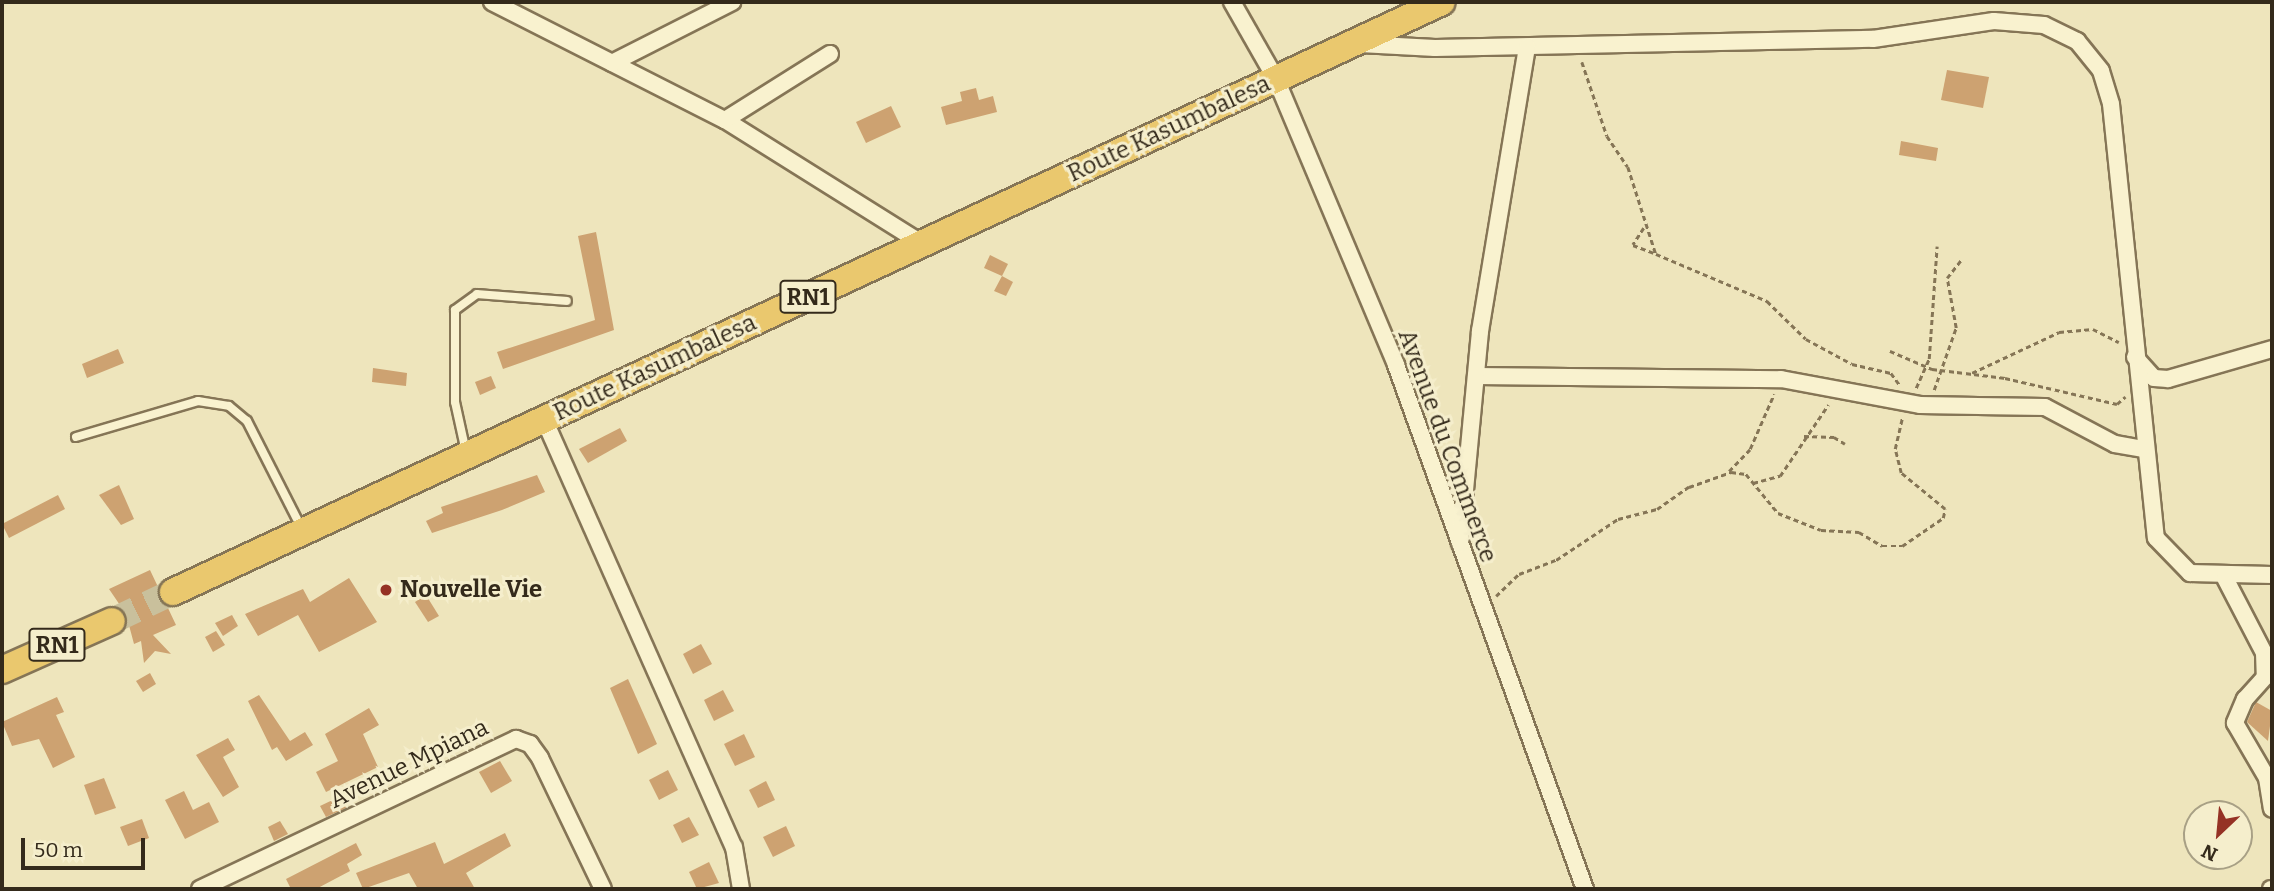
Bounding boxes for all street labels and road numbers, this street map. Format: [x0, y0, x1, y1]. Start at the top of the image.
street label: Route Kasumbalesa [1063, 69, 1275, 189]
road number: RN1 [778, 278, 838, 316]
street label: Route Kasumbalesa [549, 308, 761, 428]
street label: Avenue du Commerce [1391, 326, 1503, 566]
road number: RN1 [27, 625, 87, 664]
street label: Avenue Mpiana [325, 713, 493, 815]

